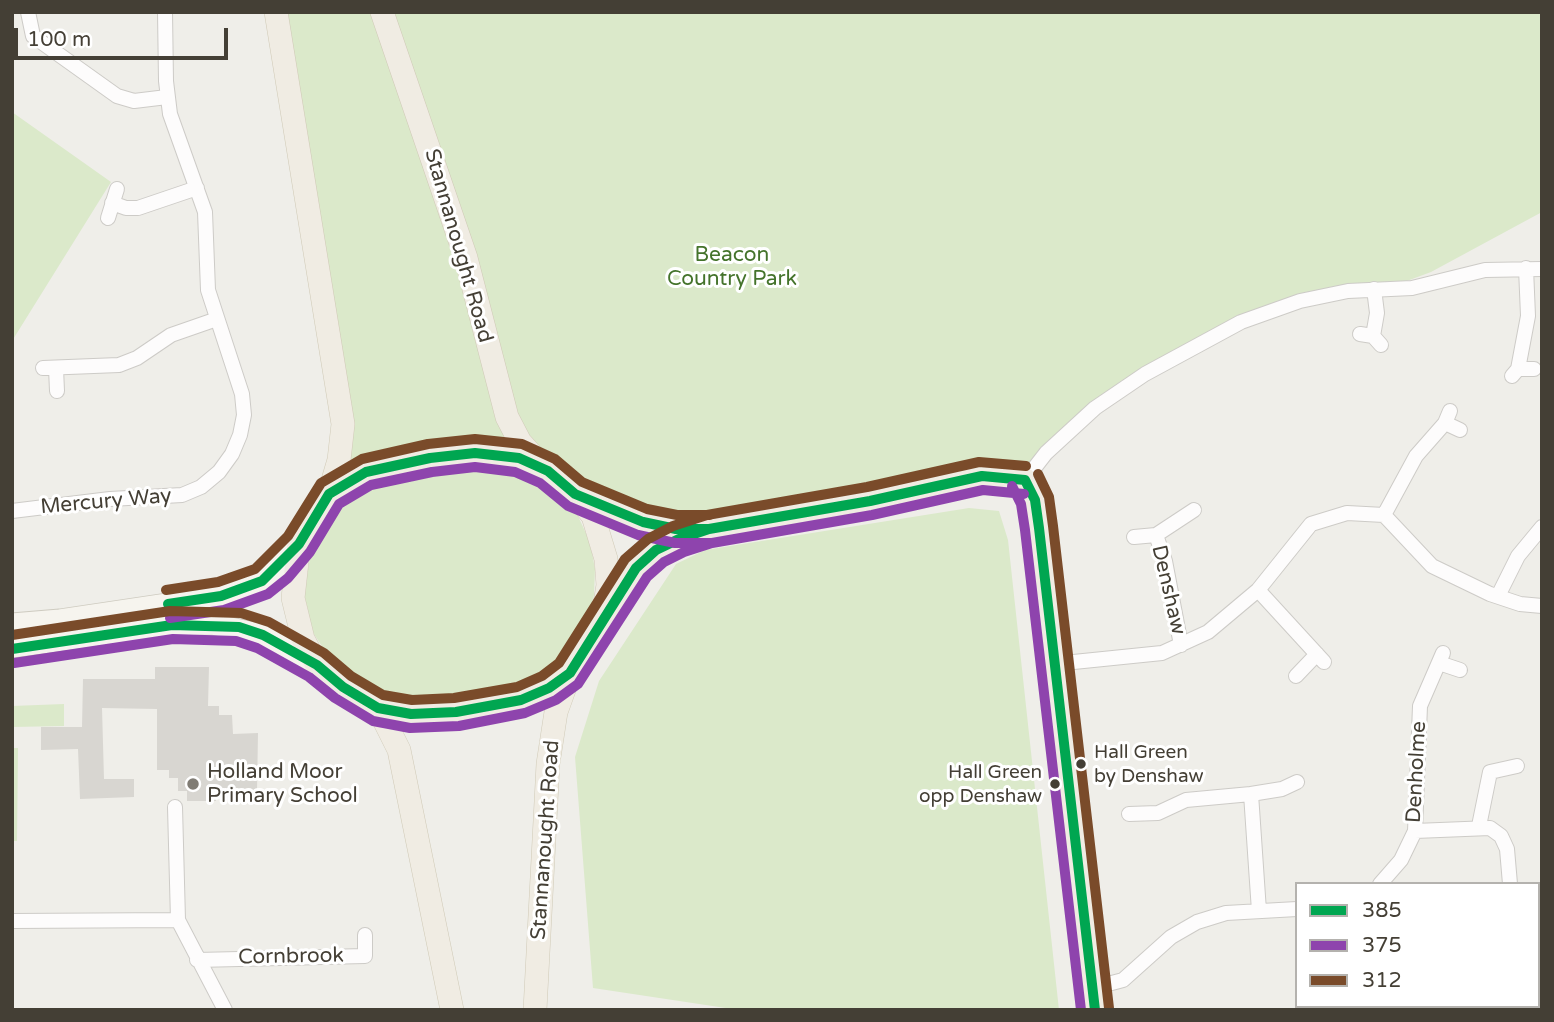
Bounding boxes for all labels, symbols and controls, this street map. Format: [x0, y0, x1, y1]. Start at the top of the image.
scale bar [18, 14, 231, 58]
text: 100 m [27, 27, 91, 52]
street label: Stannanought Road [418, 146, 498, 346]
park label: Beacon Country Park [667, 242, 797, 292]
street label: Mercury Way [39, 484, 173, 520]
street label: Denshaw [1145, 543, 1191, 637]
street label: Denholme [1402, 720, 1432, 824]
street label: Stannanought Road [526, 739, 566, 941]
place label: Hall Green by Denshaw [1094, 742, 1203, 786]
marker: Hall Green by Denshaw [1074, 757, 1088, 771]
place label: Holland Moor Primary School [207, 759, 358, 809]
place label: Hall Green opp Denshaw [919, 762, 1042, 806]
marker: Holland Moor Primary School [185, 776, 201, 792]
marker: Hall Green opp Denshaw [1048, 777, 1062, 791]
legend [1295, 882, 1540, 1008]
text: 385 [1362, 898, 1402, 923]
text: 375 [1362, 933, 1402, 958]
street label: Cornbrook [238, 943, 344, 971]
text: 312 [1362, 968, 1402, 993]

